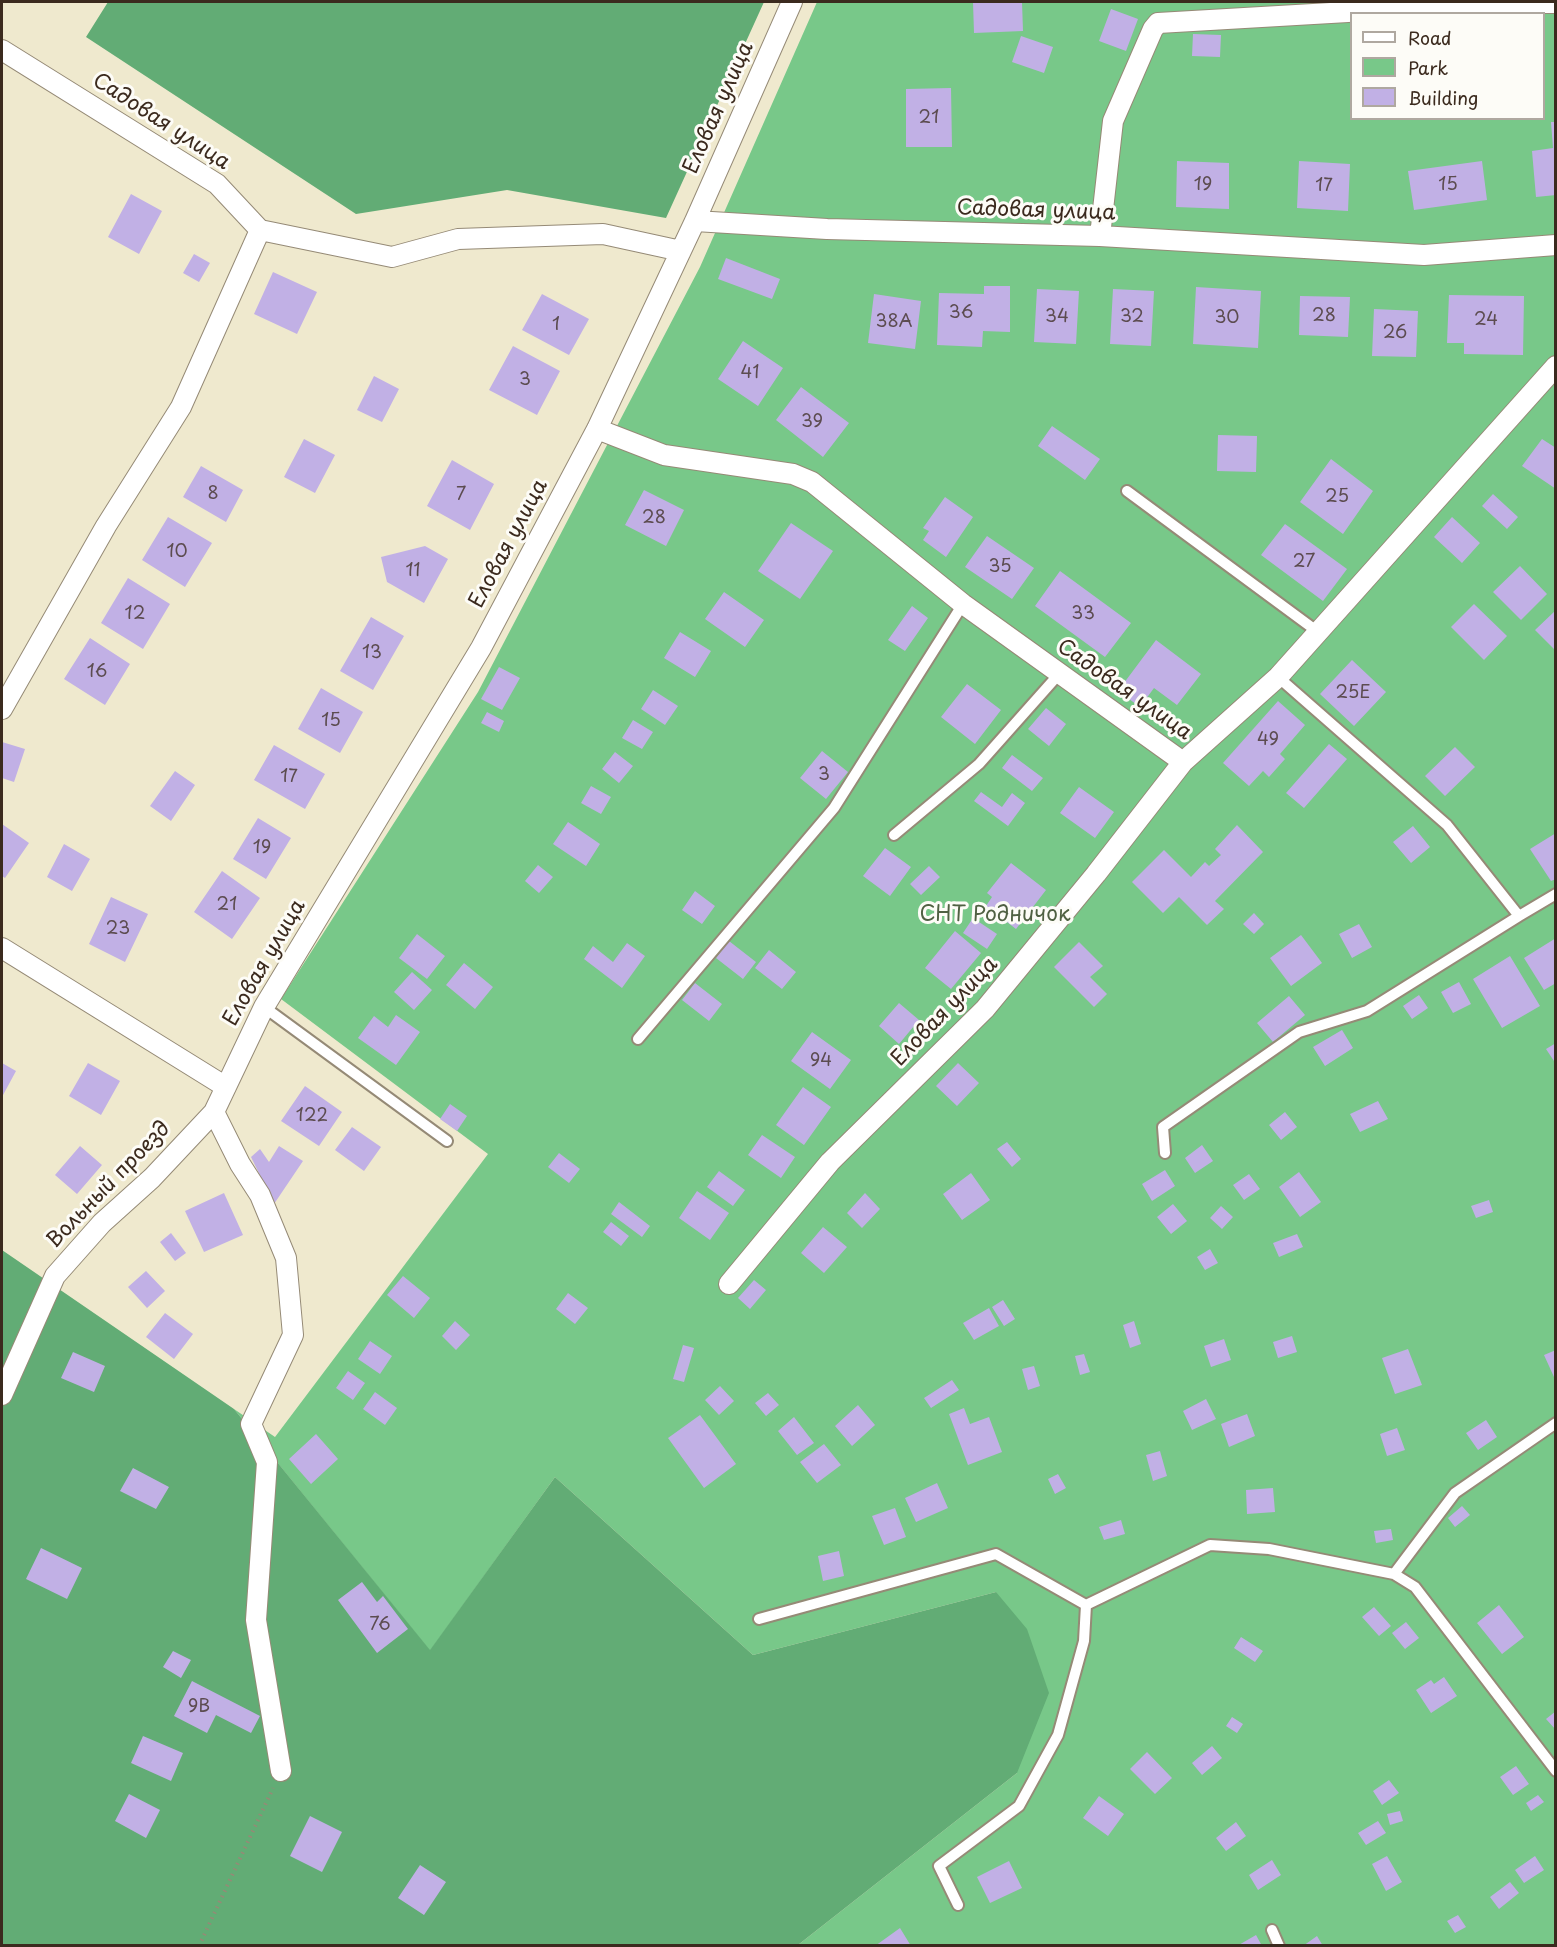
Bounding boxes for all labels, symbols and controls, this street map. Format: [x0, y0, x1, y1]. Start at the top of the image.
legend [1350, 12, 1545, 120]
text: Road [1408, 24, 1452, 51]
street label: Еловая улица [679, 38, 759, 178]
text: Park [1408, 54, 1448, 81]
street label: Садовая улица [88, 68, 234, 176]
text: Building [1408, 84, 1478, 111]
house number: 21 [919, 107, 939, 129]
house number: 19 [1194, 174, 1212, 196]
house number: 15 [1438, 174, 1458, 196]
house number: 17 [1315, 175, 1333, 197]
street label: Садовая улица [956, 196, 1116, 226]
house number: 36 [949, 302, 973, 324]
house number: 28 [1312, 305, 1336, 327]
house number: 34 [1045, 306, 1069, 328]
house number: 32 [1120, 306, 1144, 328]
house number: 30 [1214, 307, 1240, 329]
house number: 24 [1474, 309, 1498, 331]
house number: 38А [876, 311, 912, 333]
house number: 1 [552, 314, 560, 336]
house number: 26 [1383, 322, 1407, 344]
house number: 41 [741, 362, 759, 384]
house number: 3 [519, 369, 531, 391]
house number: 39 [801, 411, 823, 433]
street label: Еловая улица [465, 476, 553, 612]
house number: 8 [207, 483, 219, 505]
house number: 7 [456, 484, 466, 506]
house number: 25 [1325, 486, 1349, 508]
house number: 28 [642, 507, 666, 529]
house number: 10 [166, 541, 188, 563]
house number: 27 [1293, 551, 1315, 573]
house number: 35 [988, 556, 1012, 578]
house number: 11 [405, 560, 421, 582]
house number: 12 [125, 603, 145, 625]
house number: 33 [1071, 603, 1095, 625]
street label: Садовая улица [1052, 634, 1196, 746]
house number: 13 [362, 642, 382, 664]
house number: 16 [87, 661, 107, 683]
house number: 25Е [1335, 682, 1371, 704]
house number: 15 [321, 710, 341, 732]
house number: 49 [1257, 729, 1279, 751]
house number: 3 [818, 764, 830, 786]
house number: 17 [280, 766, 298, 788]
house number: 19 [253, 837, 271, 859]
house number: 21 [217, 894, 237, 916]
street label: Еловая улица [219, 895, 311, 1031]
park label: СНТ Родничок [920, 902, 1070, 928]
house number: 23 [106, 918, 130, 940]
street label: Еловая улица [887, 952, 1003, 1072]
house number: 94 [810, 1050, 832, 1072]
house number: 122 [296, 1105, 328, 1127]
street label: Вольный проезд [42, 1116, 176, 1254]
house number: 76 [369, 1614, 391, 1636]
house number: 9В [188, 1696, 210, 1718]

